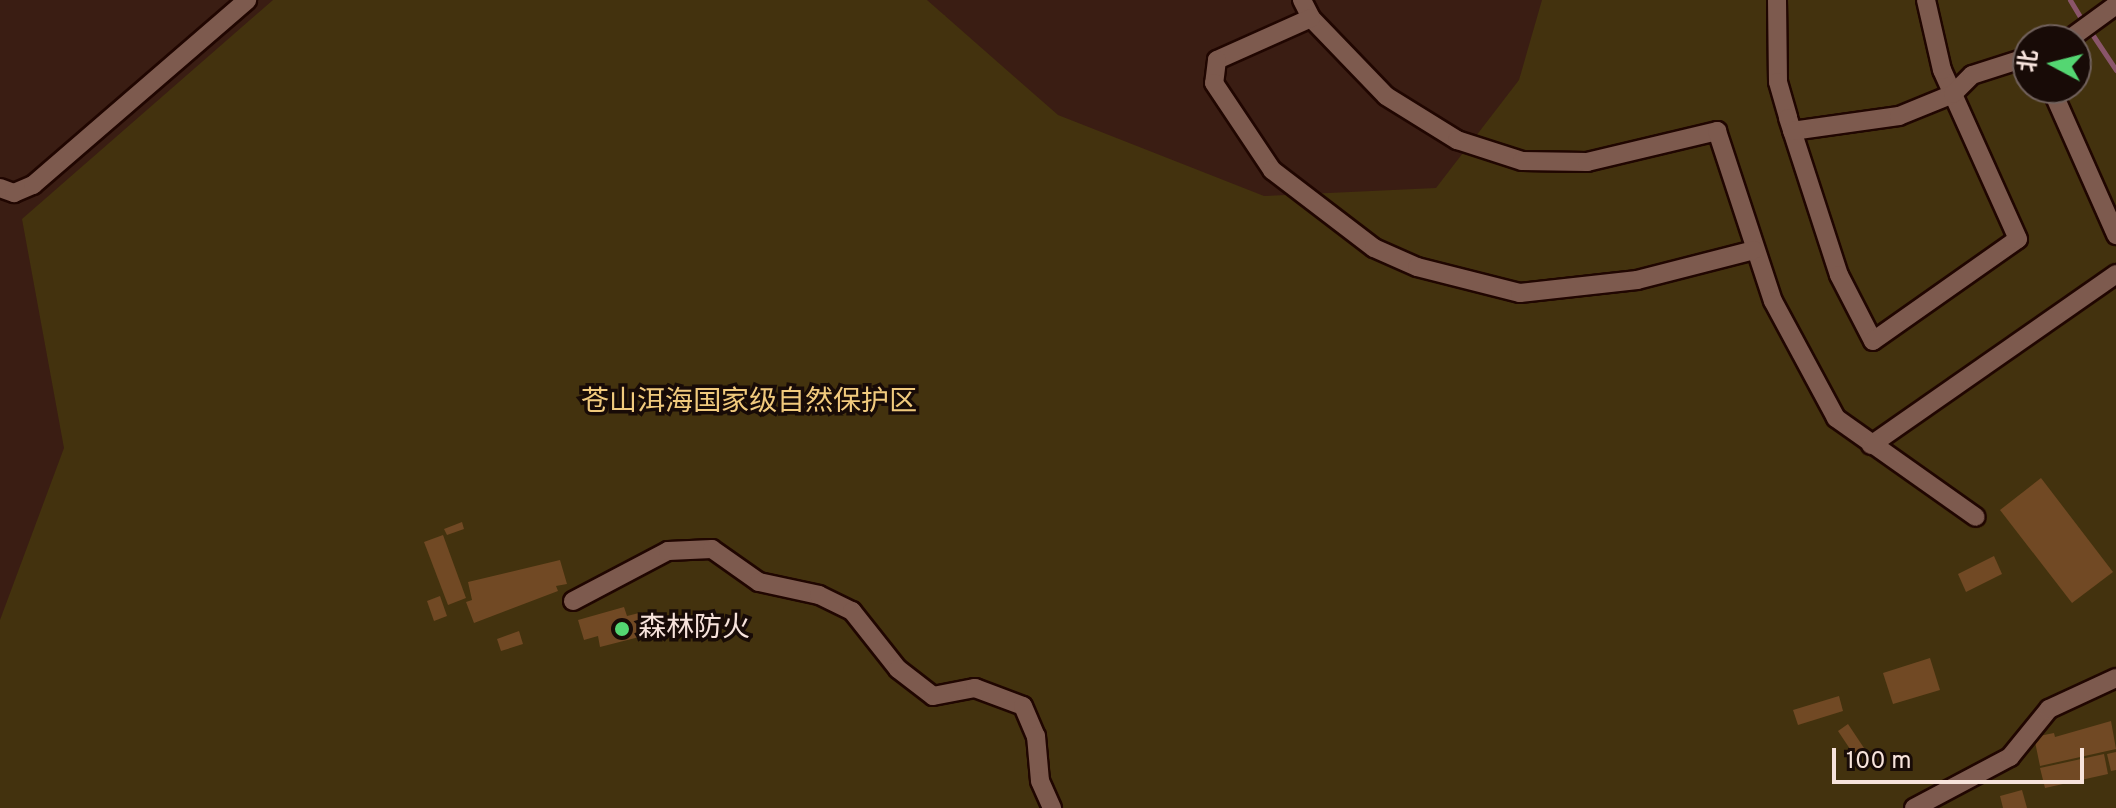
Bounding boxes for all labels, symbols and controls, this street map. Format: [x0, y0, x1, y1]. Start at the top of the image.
north arrow [2012, 24, 2092, 104]
text: 北 [2015, 49, 2044, 74]
park label: 苍山洱海国家级自然保护区 [581, 386, 917, 420]
place label: 森林防火 [638, 612, 750, 646]
marker: 森林防火 [613, 620, 631, 638]
scale bar [1836, 732, 2088, 782]
text: 100 m [1846, 747, 1912, 777]

